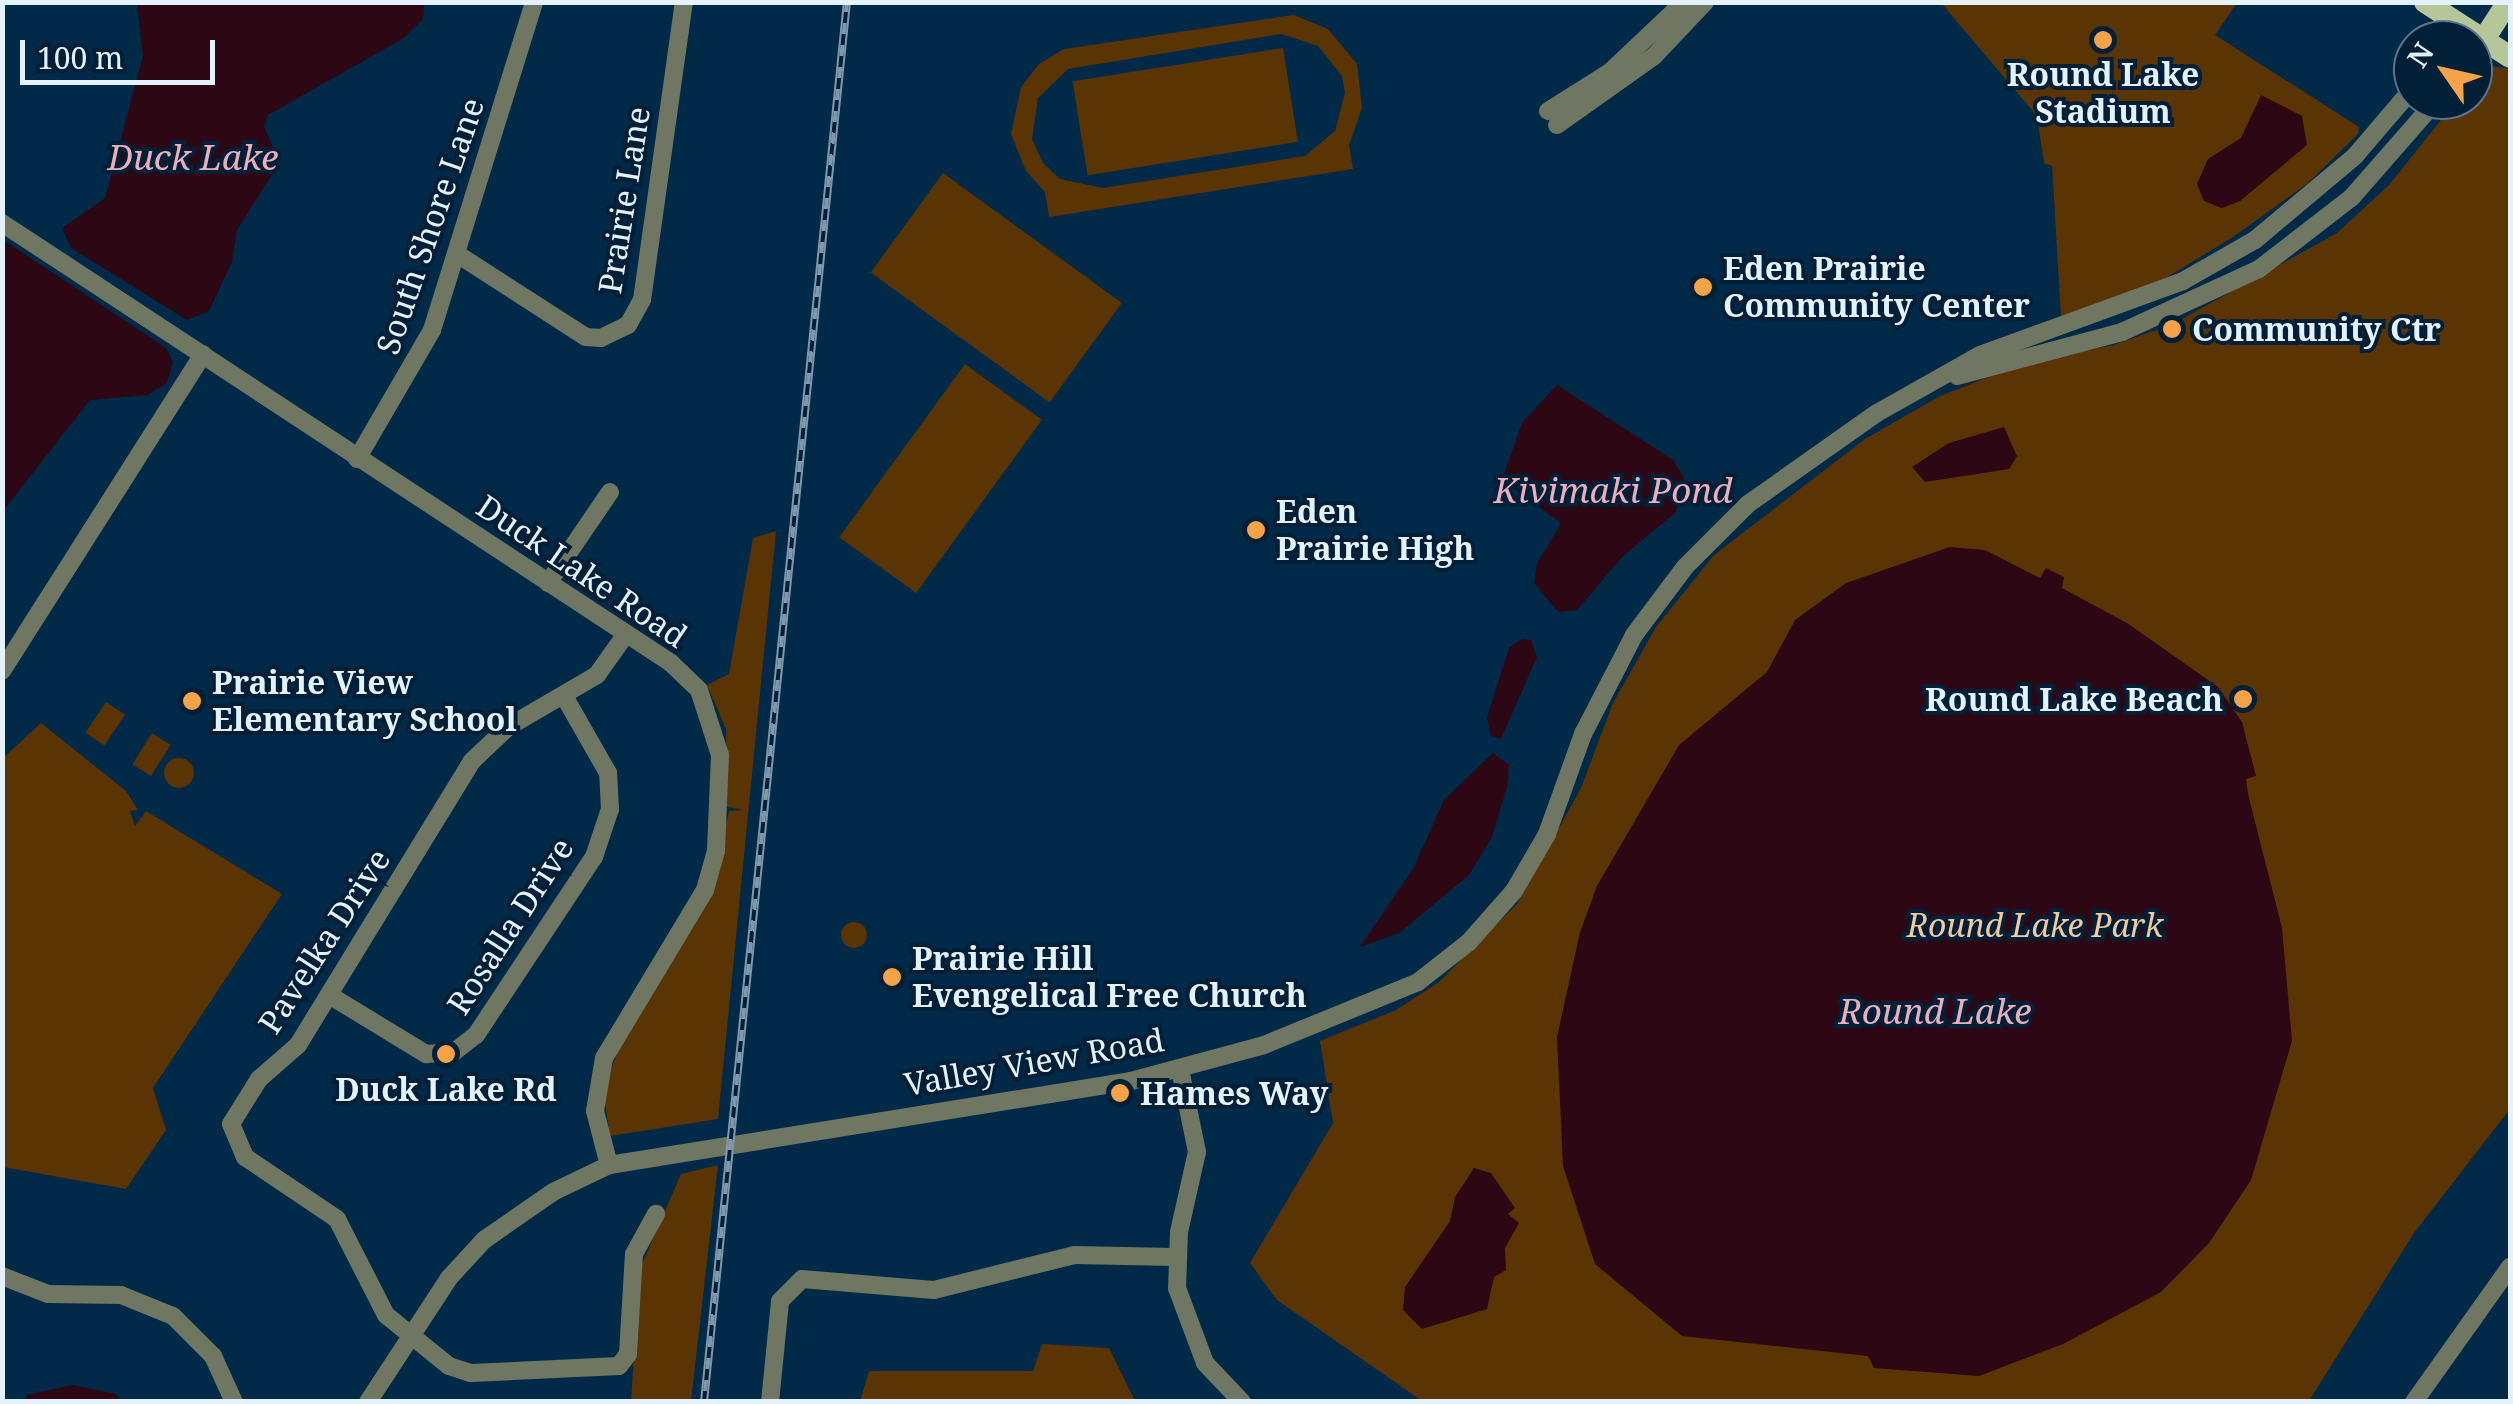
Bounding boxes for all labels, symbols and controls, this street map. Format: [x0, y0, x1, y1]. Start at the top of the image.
scale bar [25, 20, 220, 82]
north arrow [2393, 20, 2493, 120]
marker: Round Lake Stadium [2092, 29, 2114, 51]
text: N [2398, 35, 2442, 74]
text: 100 m [37, 37, 123, 78]
place label: Round Lake Stadium [2007, 56, 2199, 131]
street label: South Shore Lane [368, 93, 492, 359]
street label: Prairie Lane [590, 104, 658, 296]
water label: Duck Lake [108, 136, 278, 178]
place label: Eden Prairie Community Center [1723, 250, 2030, 325]
marker: Eden Prairie Community Center [1692, 276, 1714, 298]
place label: Community Ctr [2192, 310, 2441, 348]
marker: Community Ctr [2161, 318, 2183, 340]
water label: Kivimaki Pond [1494, 469, 1732, 511]
street label: Duck Lake Road [470, 487, 694, 655]
place label: Eden Prairie High [1276, 493, 1474, 568]
marker: Eden Prairie High [1245, 519, 1267, 541]
place label: Prairie View Elementary School [212, 664, 517, 739]
place label: Round Lake Beach [1925, 680, 2223, 718]
marker: Round Lake Beach [2232, 688, 2254, 710]
marker: Prairie View Elementary School [181, 690, 203, 712]
street label: Rosalla Drive [439, 831, 581, 1021]
street label: Pavelka Drive [250, 842, 398, 1040]
park label: Round Lake Park [1907, 906, 2163, 944]
place label: Prairie Hill Evengelical Free Church [912, 940, 1307, 1015]
marker: Prairie Hill Evengelical Free Church [881, 966, 903, 988]
water label: Round Lake [1838, 990, 2032, 1032]
street label: Valley View Road [901, 1020, 1167, 1104]
marker: Duck Lake Rd [435, 1043, 457, 1065]
place label: Duck Lake Rd [335, 1070, 557, 1108]
place label: Hames Way [1140, 1074, 1328, 1112]
marker: Hames Way [1109, 1082, 1131, 1104]

